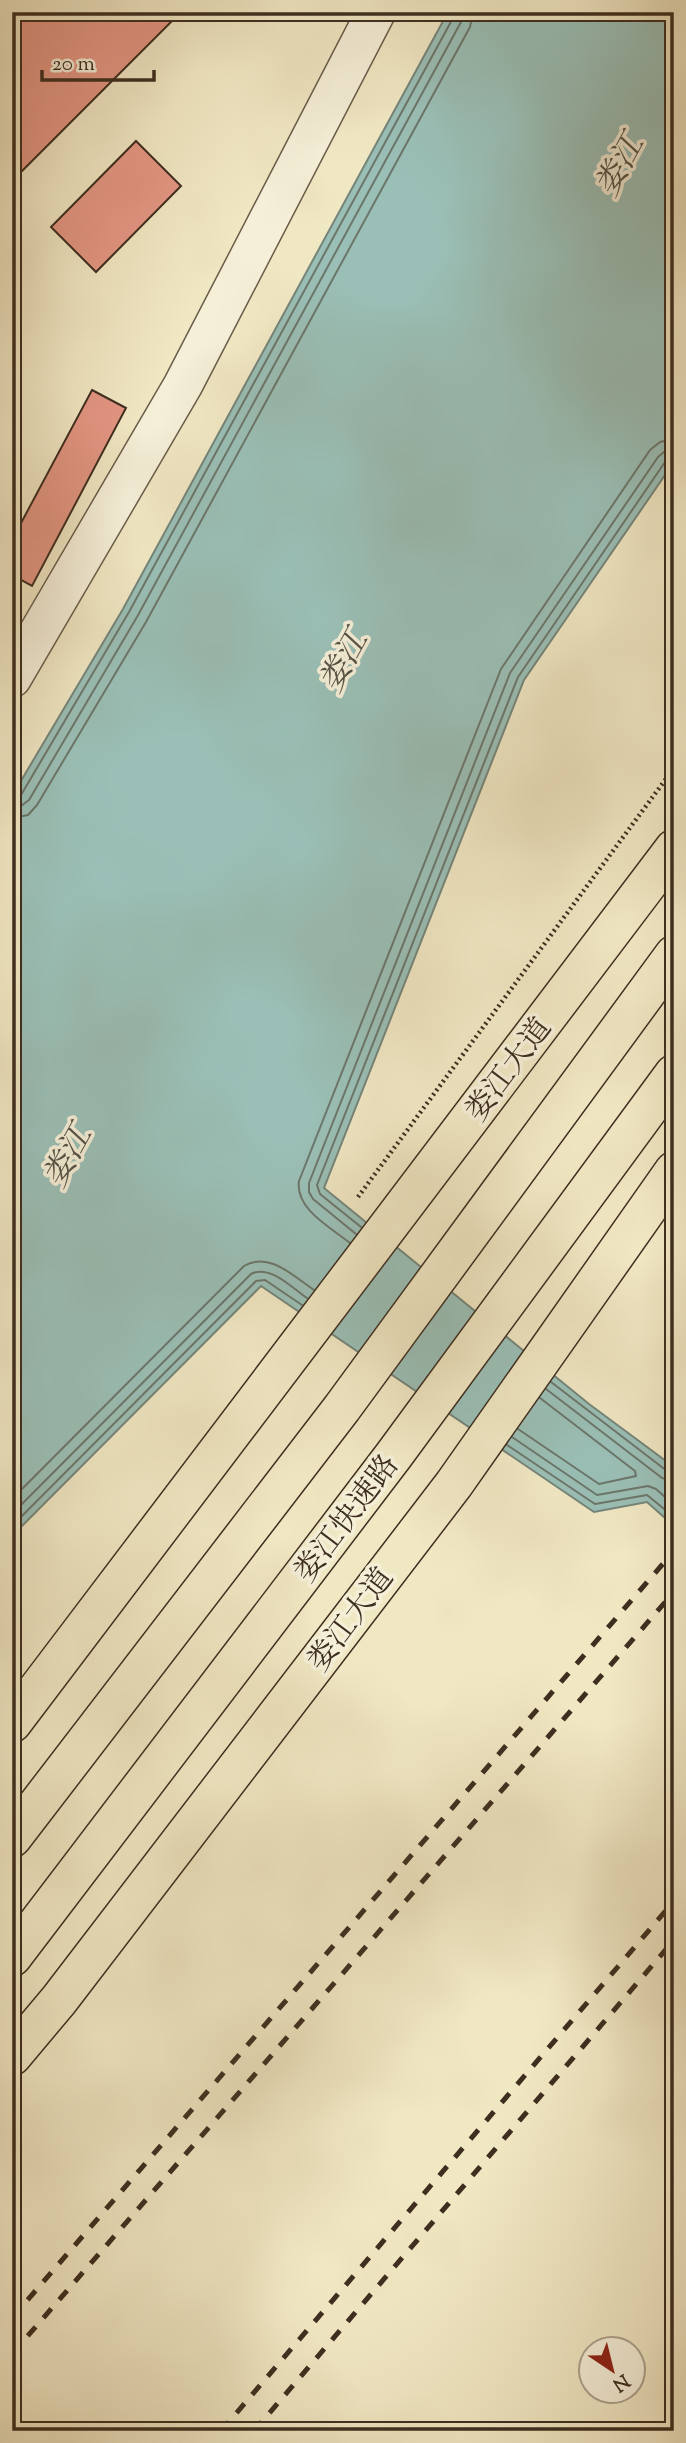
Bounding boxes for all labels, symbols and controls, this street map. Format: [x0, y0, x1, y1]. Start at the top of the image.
scale bar [42, 38, 154, 82]
text: 20 m [52, 50, 95, 80]
water label: 娄江 [586, 124, 659, 206]
water label: 娄江 [310, 620, 383, 702]
street label: 娄江大道 [457, 1010, 563, 1131]
water label: 娄江 [34, 1115, 107, 1197]
street label: 娄江快速路 [286, 1447, 410, 1592]
street label: 娄江大道 [299, 1560, 405, 1681]
north arrow [578, 2334, 648, 2404]
text: N [606, 2366, 634, 2397]

